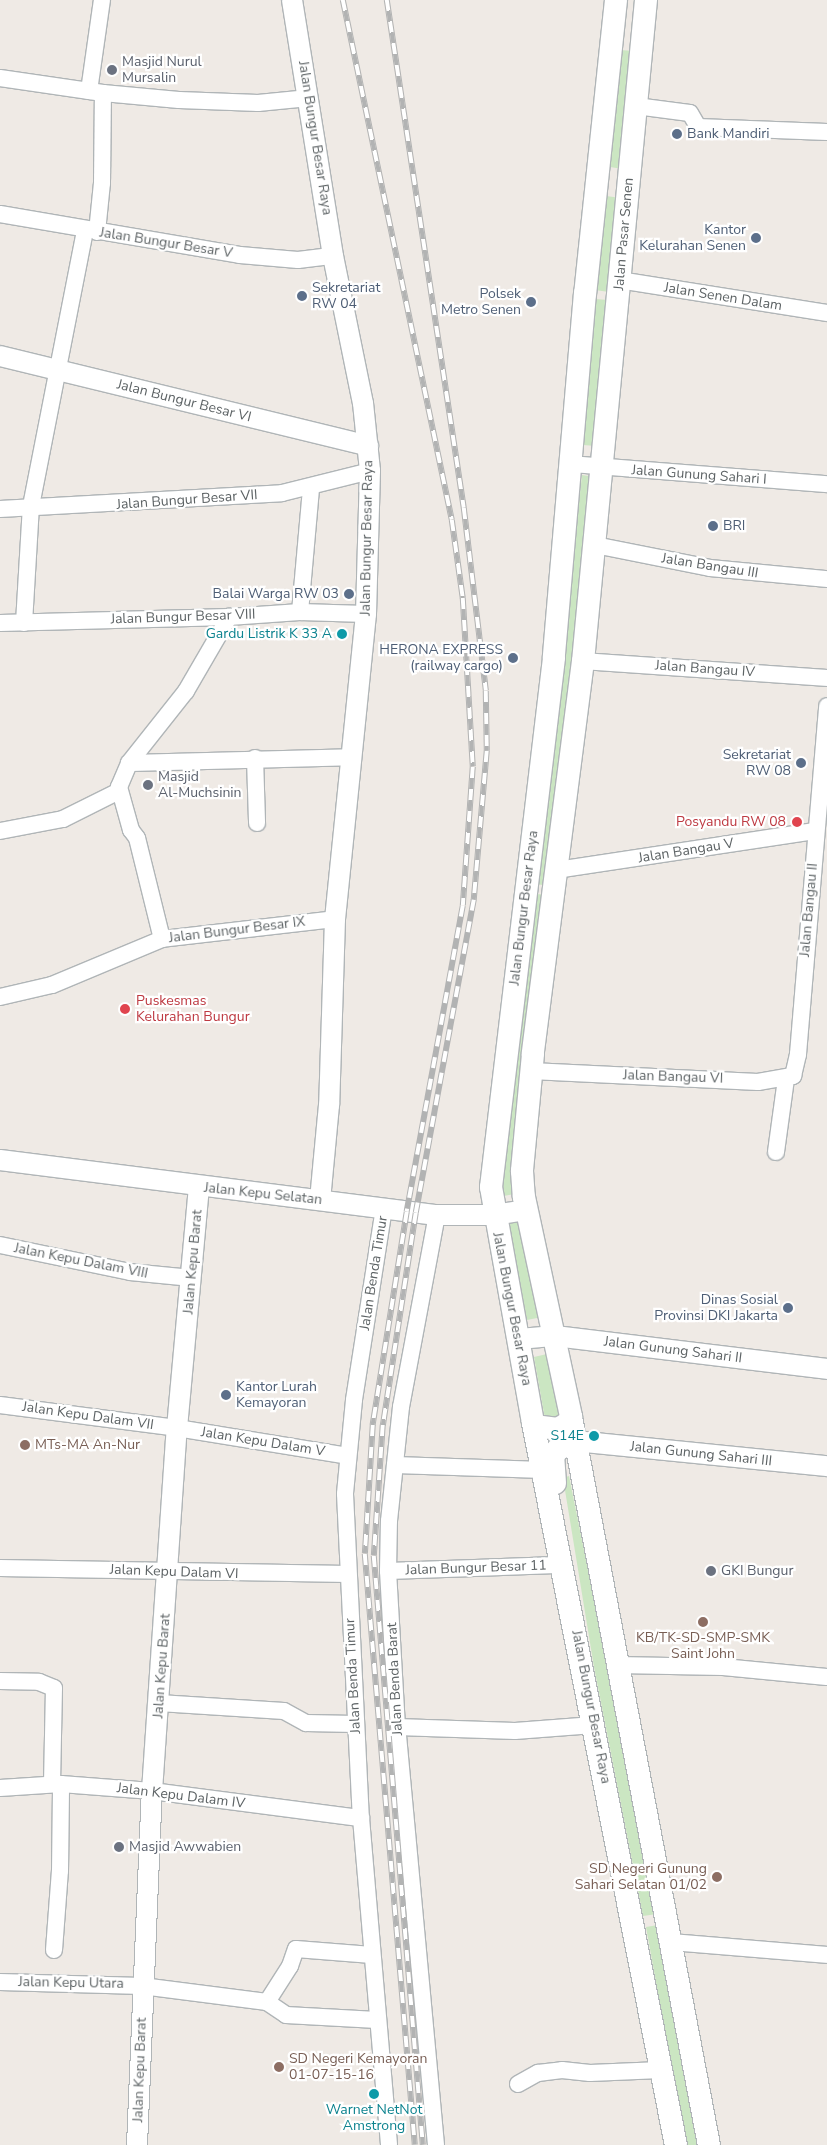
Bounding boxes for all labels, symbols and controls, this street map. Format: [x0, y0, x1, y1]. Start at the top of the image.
place label: Masjid Nurul Mursalin [122, 54, 202, 86]
street label: Jalan Bungur Besar Raya [295, 60, 335, 216]
marker: Masjid Nurul Mursalin [106, 64, 118, 76]
place label: Bank Mandiri [687, 126, 769, 142]
marker: Bank Mandiri [671, 128, 683, 140]
street label: Jalan Pasar Senen [611, 177, 637, 291]
place label: Kantor Kelurahan Senen [639, 222, 746, 254]
street label: Jalan Bungur Besar V [98, 224, 234, 262]
marker: Kantor Kelurahan Senen [750, 232, 762, 244]
street label: Jalan Senen Dalam [663, 279, 783, 315]
place label: Sekretariat RW 04 [312, 280, 380, 312]
place label: Polsek Metro Senen [441, 286, 521, 318]
marker: Sekretariat RW 04 [296, 290, 308, 302]
marker: Polsek Metro Senen [525, 296, 537, 308]
street label: Jalan Bungur Besar VI [115, 376, 253, 426]
street label: Jalan Bungur Besar Raya [357, 460, 377, 616]
street label: Jalan Gunung Sahari I [631, 462, 767, 488]
street label: Jalan Bungur Besar VII [116, 487, 258, 513]
place label: BRI [723, 518, 745, 534]
marker: BRI [707, 520, 719, 532]
street label: Jalan Bangau III [660, 550, 760, 582]
place label: Balai Warga RW 03 [213, 586, 339, 602]
marker: Balai Warga RW 03 [343, 588, 355, 600]
street label: Jalan Bungur Besar VIII [110, 606, 256, 628]
place label: Gardu Listrik K 33 A [206, 626, 332, 642]
marker: Gardu Listrik K 33 A [336, 628, 348, 640]
place label: HERONA EXPRESS (railway cargo) [379, 642, 503, 674]
marker: HERONA EXPRESS (railway cargo) [507, 652, 519, 664]
street label: Jalan Bangau IV [654, 657, 756, 681]
place label: Sekretariat RW 08 [723, 747, 791, 780]
marker: Sekretariat RW 08 [795, 757, 807, 769]
place label: Masjid Al-Muchsinin [158, 769, 242, 802]
marker: Masjid Al-Muchsinin [142, 779, 154, 791]
place label: Posyandu RW 08 [676, 814, 786, 830]
marker: Posyandu RW 08 [790, 815, 804, 829]
street label: Jalan Bungur Besar Raya [506, 830, 542, 986]
street label: Jalan Bangau V [637, 835, 735, 867]
street label: Jalan Bangau II [797, 862, 821, 958]
street label: Jalan Bungur Besar IX [168, 913, 306, 947]
place label: Puskesmas Kelurahan Bungur [136, 993, 250, 1026]
marker: Puskesmas Kelurahan Bungur [118, 1002, 132, 1016]
street label: Jalan Bangau VI [623, 1067, 723, 1087]
street label: Jalan Kepu Selatan [203, 1179, 323, 1209]
street label: Jalan Kepu Barat [180, 1209, 206, 1315]
street label: Jalan Benda Timur [357, 1215, 391, 1331]
street label: Jalan Bungur Besar Raya [489, 1231, 535, 1387]
street label: Jalan Kepu Dalam VIII [13, 1240, 149, 1282]
place label: Dinas Sosial Provinsi DKI Jakarta [654, 1292, 778, 1324]
marker: Dinas Sosial Provinsi DKI Jakarta [782, 1302, 794, 1314]
street label: Jalan Gunung Sahari II [603, 1333, 743, 1367]
place label: Kantor Lurah Kemayoran [236, 1379, 317, 1411]
marker: Kantor Lurah Kemayoran [220, 1389, 232, 1401]
street label: Jalan Kepu Dalam VII [21, 1398, 155, 1434]
street label: Jalan Kepu Dalam V [200, 1424, 326, 1460]
place label: S14E [550, 1428, 584, 1444]
marker: S14E [588, 1430, 600, 1442]
place label: MTs-MA An-Nur [35, 1437, 140, 1453]
street label: Jalan Gunung Sahari III [629, 1438, 773, 1470]
marker: MTs-MA An-Nur [19, 1439, 31, 1451]
street label: Jalan Bungur Besar 11 [405, 1557, 547, 1579]
street label: Jalan Kepu Dalam VI [109, 1561, 239, 1583]
place label: GKI Bungur [721, 1563, 793, 1579]
marker: GKI Bungur [705, 1565, 717, 1577]
street label: Jalan Kepu Barat [150, 1613, 174, 1719]
marker: KB/TK-SD-SMP-SMK Saint John [697, 1616, 709, 1628]
street label: Jalan Benda Timur [342, 1618, 364, 1734]
street label: Jalan Benda Barat [384, 1622, 406, 1736]
street label: Jalan Bungur Besar Raya [568, 1629, 614, 1785]
place label: KB/TK-SD-SMP-SMK Saint John [636, 1630, 770, 1662]
street label: Jalan Kepu Dalam IV [116, 1780, 246, 1812]
place label: Masjid Awwabien [129, 1839, 241, 1855]
marker: Masjid Awwabien [113, 1841, 125, 1853]
place label: SD Negeri Gunung Sahari Selatan 01/02 [575, 1861, 707, 1894]
marker: SD Negeri Gunung Sahari Selatan 01/02 [711, 1871, 723, 1883]
street label: Jalan Kepu Utara [18, 1974, 124, 1992]
street label: Jalan Kepu Barat [130, 2017, 150, 2123]
place label: SD Negeri Kemayoran 01-07-15-16 [289, 2051, 427, 2084]
marker: SD Negeri Kemayoran 01-07-15-16 [273, 2061, 285, 2073]
marker: Warnet NetNot Amstrong [368, 2088, 380, 2100]
place label: Warnet NetNot Amstrong [326, 2102, 422, 2134]

